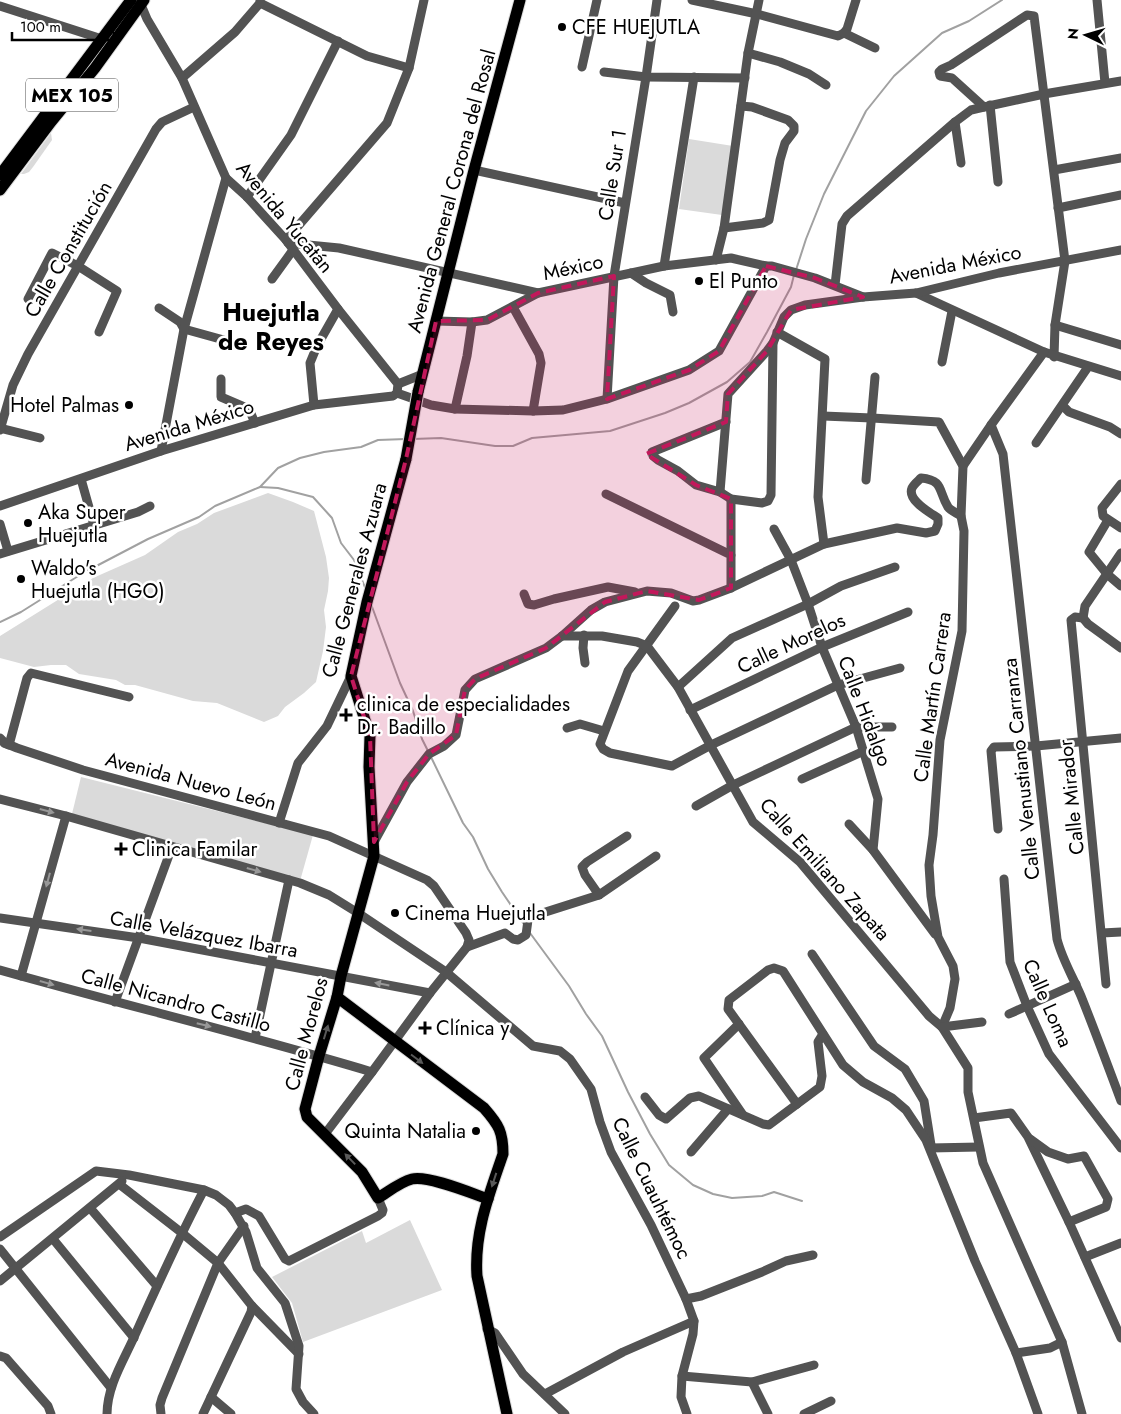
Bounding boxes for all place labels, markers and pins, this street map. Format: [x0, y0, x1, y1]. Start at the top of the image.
place label: CFE HUEJUTLA [572, 13, 701, 42]
marker: CFE HUEJUTLA [556, 21, 568, 33]
place label: El Punto [709, 267, 778, 296]
marker: El Punto [693, 275, 705, 287]
place label: Hotel Palmas [10, 391, 119, 420]
marker: Hotel Palmas [123, 399, 135, 411]
place label: Aka Super Huejutla [38, 498, 126, 550]
marker: Aka Super Huejutla [22, 517, 34, 529]
place label: Waldo's Huejutla (HGO) [31, 554, 165, 606]
marker: Waldo's Huejutla (HGO) [15, 573, 27, 585]
place label: clinica de especialidades Dr. Badillo [357, 690, 570, 742]
marker: clinica de especialidades Dr. Badillo [339, 708, 353, 722]
place label: Clinica Familar [132, 835, 257, 864]
marker: Clinica Familar [114, 842, 128, 856]
place label: Cinema Huejutla [405, 899, 546, 928]
marker: Cinema Huejutla [389, 907, 401, 919]
place label: Clínica y [436, 1014, 509, 1043]
marker: Clínica y [418, 1021, 432, 1035]
place label: Quinta Natalia [345, 1117, 466, 1146]
marker: Quinta Natalia [470, 1125, 482, 1137]

